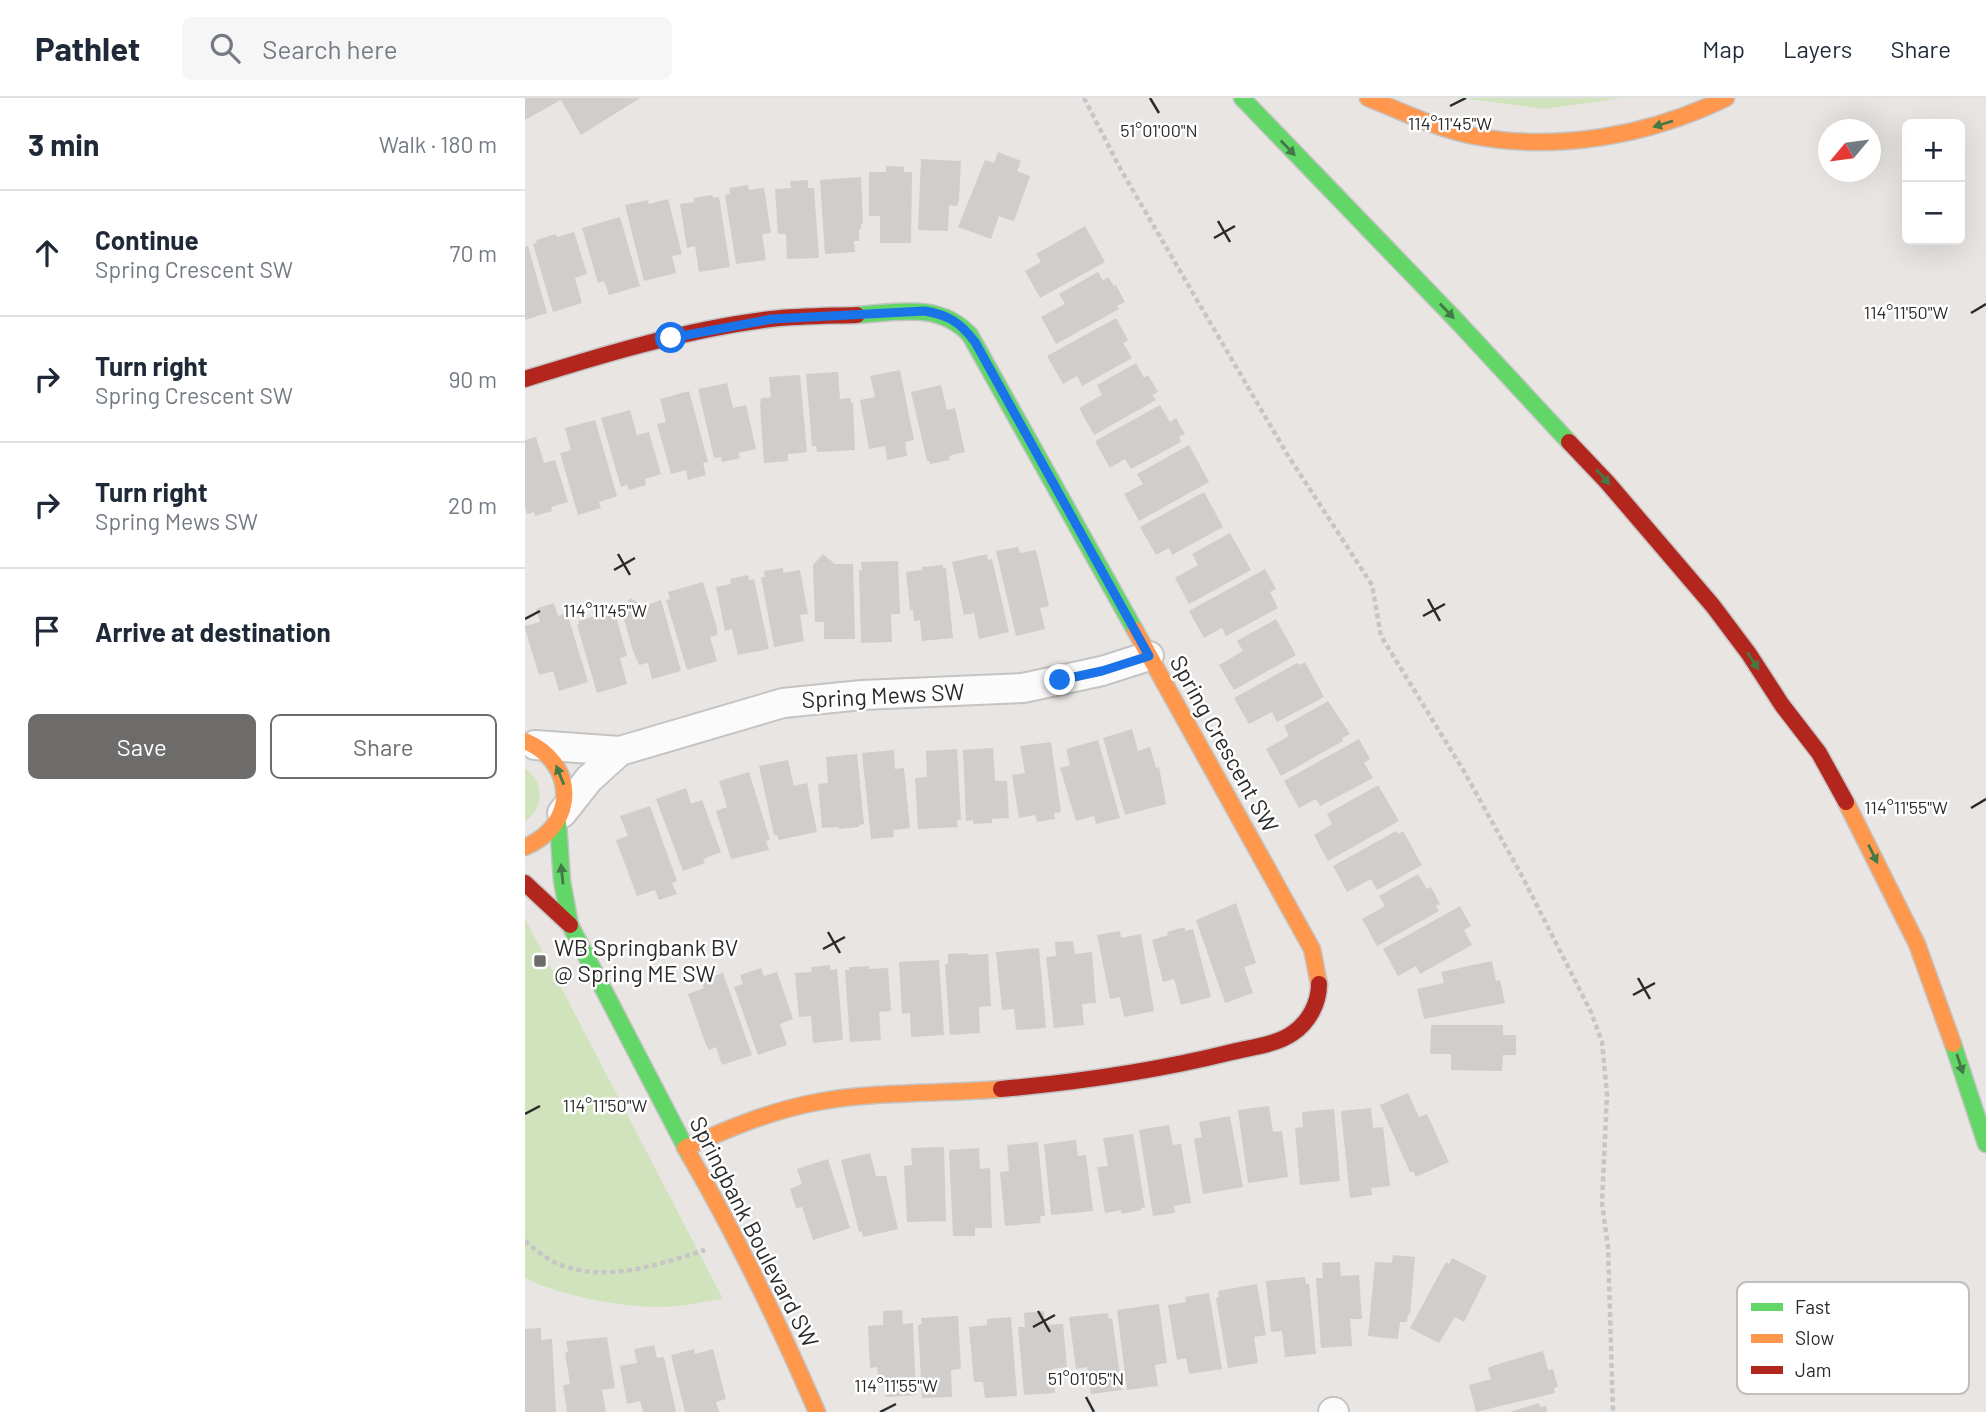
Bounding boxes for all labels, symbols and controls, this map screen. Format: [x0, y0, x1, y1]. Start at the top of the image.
search box [182, 17, 672, 80]
text: Pathlet [35, 28, 140, 68]
icon: search [206, 29, 244, 67]
text: Search here [262, 33, 398, 64]
text: Map [1702, 34, 1745, 63]
text: Layers [1783, 34, 1852, 63]
text: Share [1890, 34, 1951, 63]
text: 114°11'45"W [1408, 112, 1492, 134]
text: 51°01'00"N [1120, 119, 1198, 141]
one-way arrow [1652, 119, 1673, 129]
north arrow [1818, 119, 1881, 182]
map controls [1902, 119, 1965, 245]
button: + [1902, 119, 1965, 182]
text: 3 min [28, 126, 99, 162]
text: Walk · 180 m [379, 130, 497, 158]
one-way arrow [1280, 140, 1297, 157]
button: − [1902, 182, 1965, 245]
text: Continue [95, 224, 199, 255]
icon: ahead [28, 234, 66, 272]
text: 70 m [450, 239, 497, 267]
text: Spring Crescent SW [95, 255, 293, 283]
text: 114°11'50"W [1864, 301, 1948, 323]
one-way arrow [1439, 302, 1455, 319]
route start [655, 322, 686, 353]
text: Turn right [95, 350, 208, 381]
icon: right [28, 360, 66, 398]
text: 90 m [448, 365, 497, 393]
text: Spring Crescent SW [95, 381, 293, 409]
one-way arrow [1594, 468, 1610, 485]
text: Turn right [95, 476, 208, 507]
icon: right [28, 486, 66, 524]
text: 20 m [448, 491, 497, 519]
text: Spring Mews SW [95, 507, 258, 535]
text: 114°11'45"W [563, 599, 647, 621]
icon: arrive [28, 612, 66, 650]
text: Arrive at destination [95, 616, 331, 647]
street label: Spring Crescent SW [1165, 650, 1285, 837]
one-way arrow [1747, 651, 1760, 671]
route end [1044, 664, 1075, 695]
street label: Spring Mews SW [801, 677, 965, 713]
button: Save [28, 714, 256, 779]
button: Share [270, 714, 497, 779]
one-way arrow [554, 764, 565, 785]
text: 114°11'55"W [1864, 796, 1948, 818]
one-way arrow [1867, 844, 1878, 864]
one-way arrow [556, 863, 567, 885]
place label: WB Springbank BV @ Spring ME SW [554, 933, 738, 987]
marker: WB Springbank BV @ Spring ME SW [532, 953, 548, 969]
one-way arrow [1955, 1053, 1966, 1074]
text: 114°11'50"W [563, 1094, 647, 1116]
street label: Springbank Boulevard SW [684, 1111, 825, 1352]
legend [1737, 1282, 1969, 1394]
text: Fast [1795, 1295, 1831, 1318]
text: Slow [1795, 1326, 1834, 1349]
text: Jam [1795, 1358, 1831, 1381]
text: 51°01'05"N [1048, 1367, 1124, 1389]
text: 114°11'55"W [854, 1374, 938, 1396]

